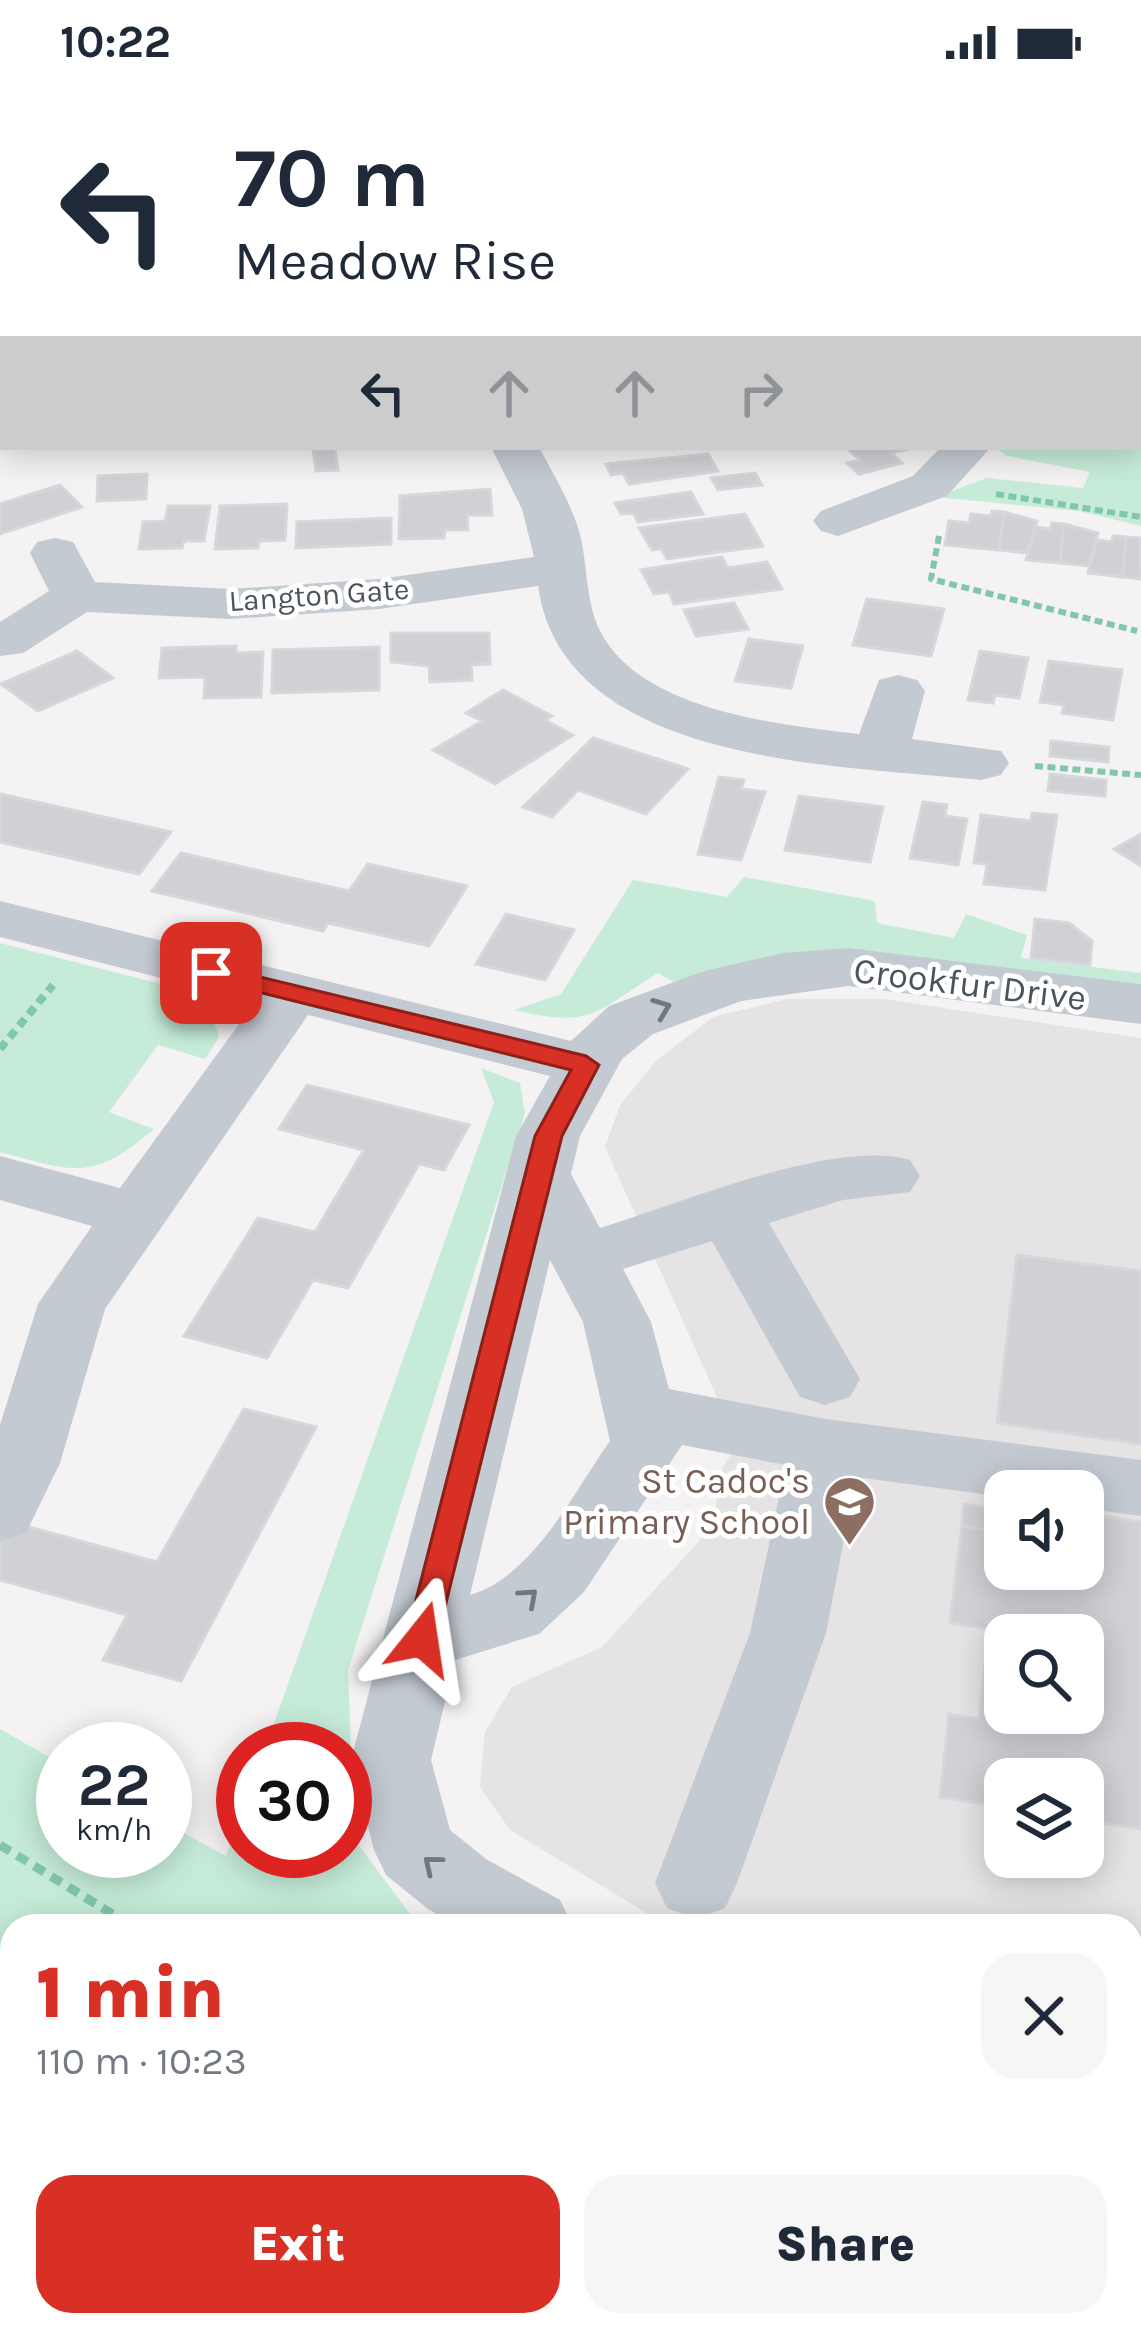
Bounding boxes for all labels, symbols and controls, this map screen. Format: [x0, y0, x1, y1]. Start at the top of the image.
text: 10:22 [60, 16, 171, 68]
text: 70 m [234, 129, 430, 227]
icon: left [36, 132, 192, 288]
text: Meadow Rise [234, 229, 556, 293]
icon: left [350, 360, 416, 426]
icon: ahead [476, 360, 542, 426]
icon: ahead [602, 360, 668, 426]
icon: right [728, 360, 794, 426]
street label: Langton Gate [227, 571, 411, 619]
pin [160, 922, 262, 1024]
icon: arrive [178, 940, 244, 1006]
street label: Crookfur Drive [851, 949, 1089, 1019]
one-way arrow [650, 998, 671, 1023]
place label: St Cadoc's Primary School [563, 1460, 810, 1543]
map controls [984, 1470, 1104, 1878]
button: sound [984, 1470, 1104, 1590]
school or university icon: St Cadoc's Primary School [821, 1474, 877, 1548]
position arrow [359, 1576, 485, 1702]
one-way arrow [515, 1590, 536, 1611]
button: search [984, 1614, 1104, 1734]
speed limit sign: 30 [216, 1722, 372, 1878]
text: 22 [78, 1750, 150, 1820]
button: layers [984, 1758, 1104, 1878]
text: km/h [76, 1812, 152, 1848]
one-way arrow [424, 1857, 446, 1878]
text: 1 min [36, 1951, 225, 2035]
button: close [981, 1953, 1107, 2079]
text: 110 m · 10:23 [36, 2038, 247, 2084]
button: Exit [36, 2175, 560, 2313]
button: Share [584, 2175, 1107, 2313]

